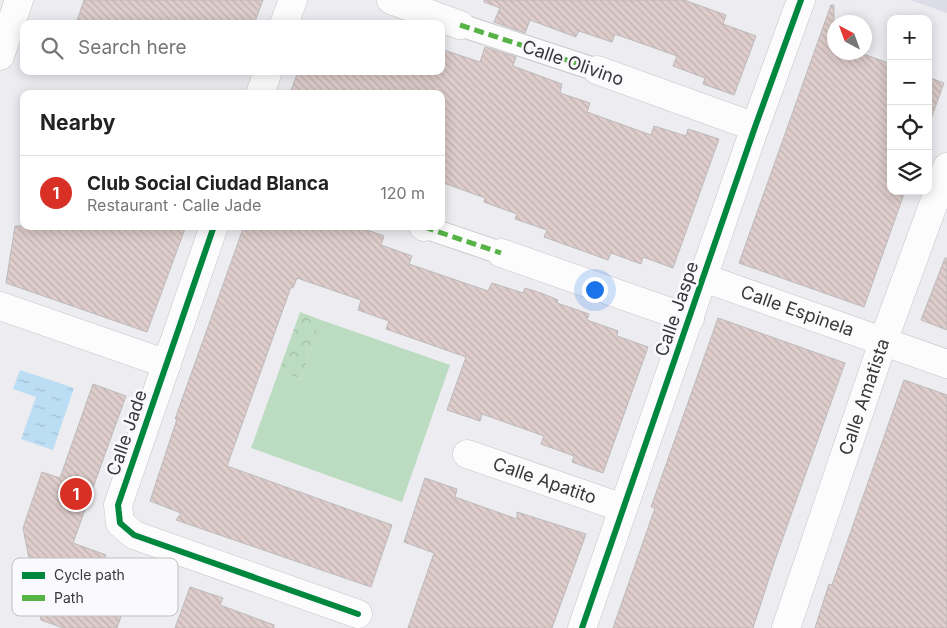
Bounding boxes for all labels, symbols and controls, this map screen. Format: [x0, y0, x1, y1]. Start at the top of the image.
north arrow [827, 15, 872, 60]
map controls [887, 15, 932, 195]
button: + [887, 15, 932, 60]
search box [20, 20, 445, 75]
icon: search [38, 34, 66, 62]
street label: Calle Olivino [520, 35, 627, 90]
text: Search here [78, 36, 187, 59]
button: − [887, 60, 932, 105]
button: locate [887, 105, 932, 150]
text: Nearby [40, 110, 115, 135]
button: layers [887, 150, 932, 195]
text: Club Social Ciudad Blanca [87, 172, 329, 195]
text: 1 [53, 183, 59, 203]
text: 120 m [380, 183, 425, 203]
text: Restaurant · Calle Jade [87, 195, 261, 215]
street label: Calle Jaspe [650, 259, 703, 359]
your location [582, 277, 608, 303]
street label: Calle Espinela [738, 281, 857, 340]
street label: Calle Amatista [834, 336, 893, 458]
street label: Calle Jade [102, 387, 151, 479]
street label: Calle Apatito [490, 453, 599, 508]
pin: 1 [60, 475, 92, 513]
legend [12, 558, 178, 616]
text: Cycle path [54, 566, 125, 583]
text: Path [54, 589, 84, 606]

